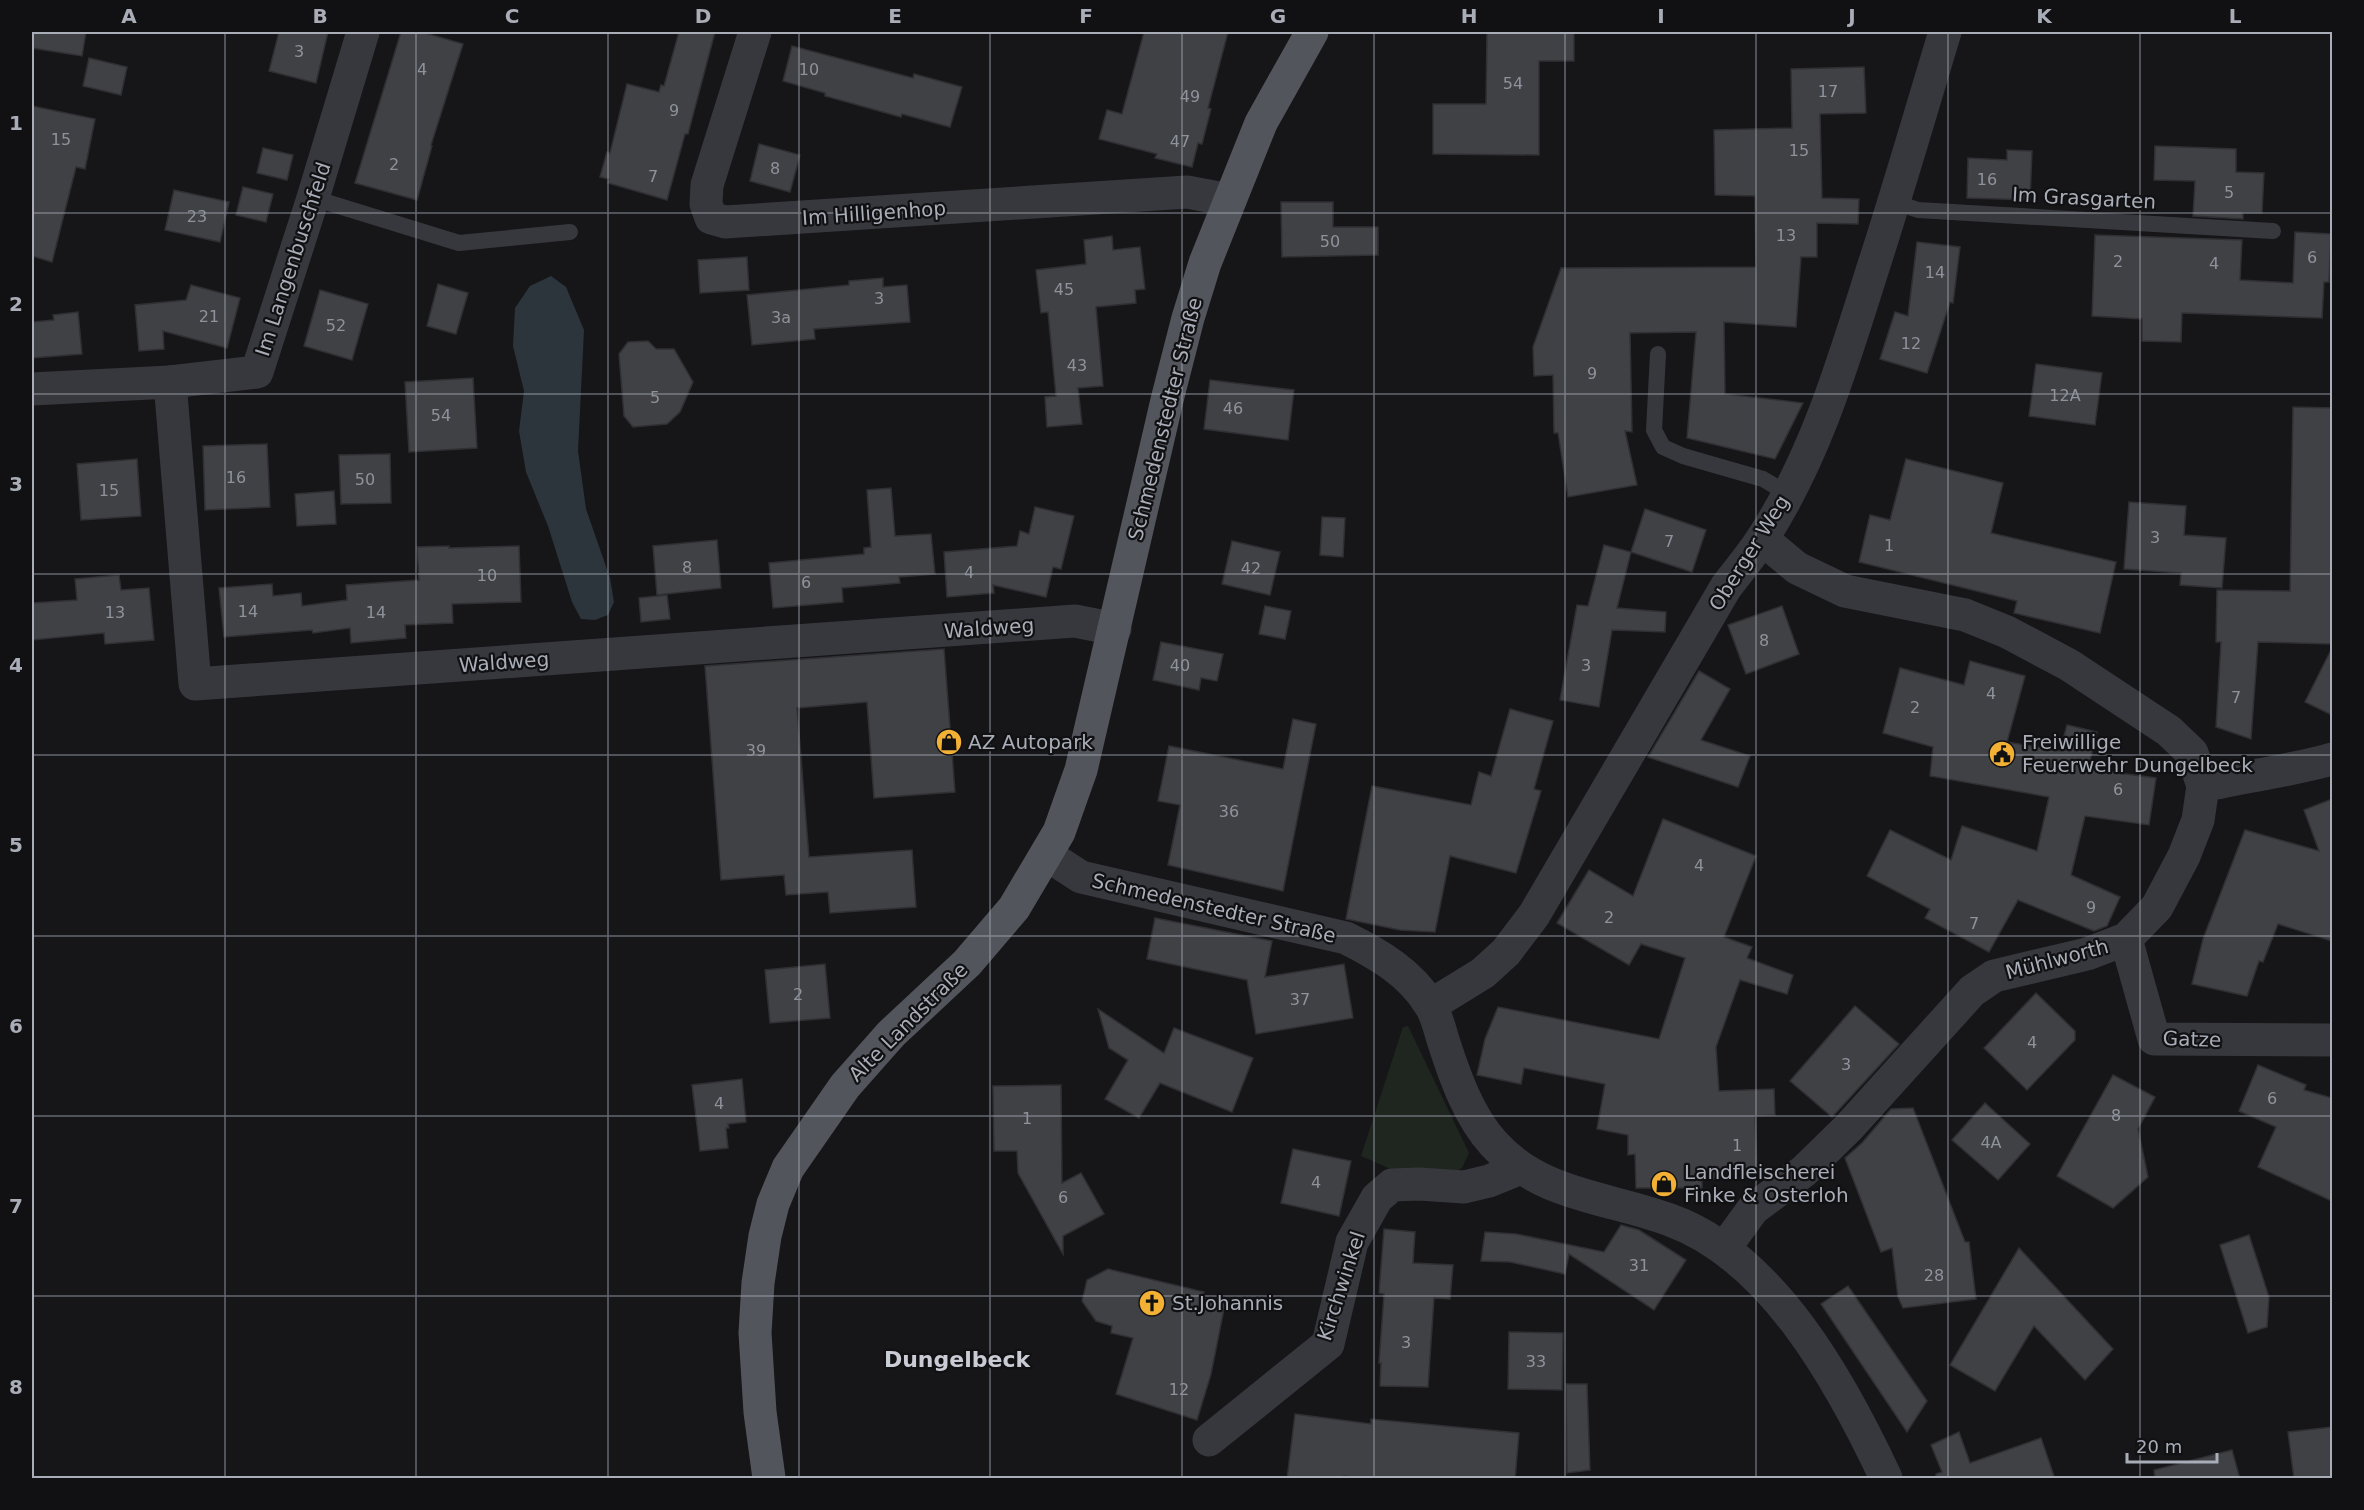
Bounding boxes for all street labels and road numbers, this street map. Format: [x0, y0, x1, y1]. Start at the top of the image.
street label: Im Langenbuschfeld [250, 159, 336, 359]
street label: Im Grasgarten [2011, 182, 2157, 214]
street label: Im Hilligenhop [801, 196, 947, 230]
street label: Schmedenstedter Straße [1123, 295, 1207, 543]
street label: Oberger Weg [1704, 491, 1794, 615]
street label: Waldweg [943, 613, 1035, 643]
street label: Waldweg [458, 647, 550, 677]
street label: Schmedenstedter Straße [1090, 868, 1338, 948]
street label: Mühlworth [2003, 934, 2111, 984]
street label: Alte Landstraße [844, 958, 972, 1086]
street label: Gatze [2162, 1026, 2222, 1052]
street label: Kirchwinkel [1312, 1228, 1370, 1344]

